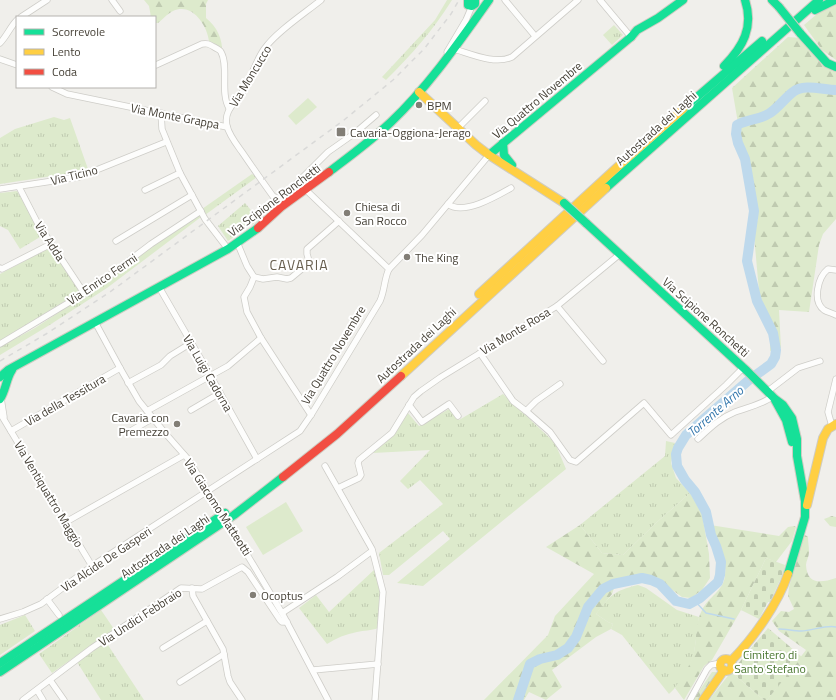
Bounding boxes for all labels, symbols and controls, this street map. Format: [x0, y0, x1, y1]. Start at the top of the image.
legend [16, 16, 156, 88]
text: Scorrevole [52, 22, 105, 41]
street label: Via Moncucco [224, 41, 276, 111]
text: Lento [52, 42, 81, 61]
street label: Via Quattro Novembre [488, 57, 586, 143]
text: Coda [52, 62, 77, 81]
street label: Autostrada dei Laghi [611, 86, 701, 170]
place label: BPM [427, 96, 452, 115]
street label: Via Monte Grappa [129, 98, 221, 134]
marker: BPM [414, 100, 424, 110]
place label: Cavaria-Oggiona-Jerago [350, 123, 471, 142]
marker: Cavaria-Oggiona-Jerago [335, 126, 347, 138]
street label: Via Scipione Ronchetti [224, 159, 324, 241]
street label: Via Ticino [48, 160, 100, 190]
place label: Chiesa di San Rocco [355, 197, 407, 230]
marker: Chiesa di San Rocco [342, 208, 352, 218]
street label: Via Adda [30, 217, 70, 265]
street label: Via Enrico Fermi [63, 248, 141, 310]
place label: The King [415, 248, 459, 267]
marker: The King [402, 252, 412, 262]
district label: CAVARIA [269, 254, 329, 275]
street label: Via Scipione Ronchetti [658, 273, 754, 361]
street label: Via Quattro Novembre [296, 302, 370, 408]
street label: Via Monte Rosa [476, 302, 554, 360]
street label: Autostrada dei Laghi [372, 303, 460, 387]
street label: Via Luigi Cadorna [178, 331, 238, 415]
street label: Via della Tessitura [21, 369, 109, 431]
water label: Torrente Arno [682, 380, 748, 441]
place label: Cavaria con Premezzo [111, 408, 169, 441]
marker: Cavaria con Premezzo [172, 419, 182, 429]
street label: Via Ventiquattro Maggio [10, 437, 88, 551]
street label: Via Giacomo Matteotti [179, 455, 257, 559]
street label: Autostrada dei Laghi [117, 509, 213, 583]
street label: Via Alcide De Gasperi [57, 522, 155, 596]
street label: Via Undici Febbraio [95, 583, 185, 651]
place label: Ocoptus [261, 586, 303, 605]
marker: Ocoptus [248, 590, 258, 600]
park label: Cimitero di Santo Stefano [734, 645, 806, 678]

